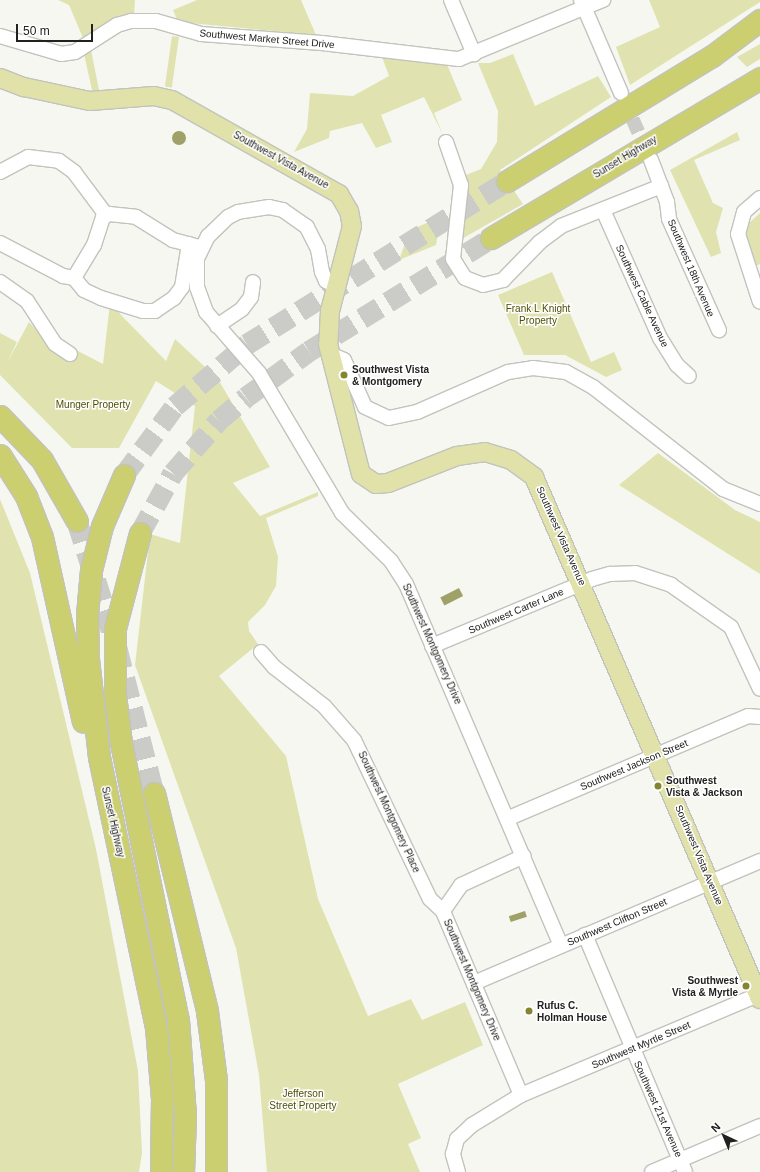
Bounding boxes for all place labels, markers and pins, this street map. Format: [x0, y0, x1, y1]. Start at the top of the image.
place label: Southwest Vista & Montgomery [352, 363, 429, 386]
marker: Southwest Vista & Montgomery [339, 370, 349, 380]
place label: Southwest Vista & Jackson [666, 774, 743, 798]
marker: Southwest Vista & Jackson [653, 781, 663, 791]
place label: Southwest Vista & Myrtle [672, 974, 738, 998]
marker: Southwest Vista & Myrtle [741, 981, 751, 991]
place label: Rufus C. Holman House [537, 999, 607, 1022]
marker: Rufus C. Holman House [524, 1006, 534, 1016]

